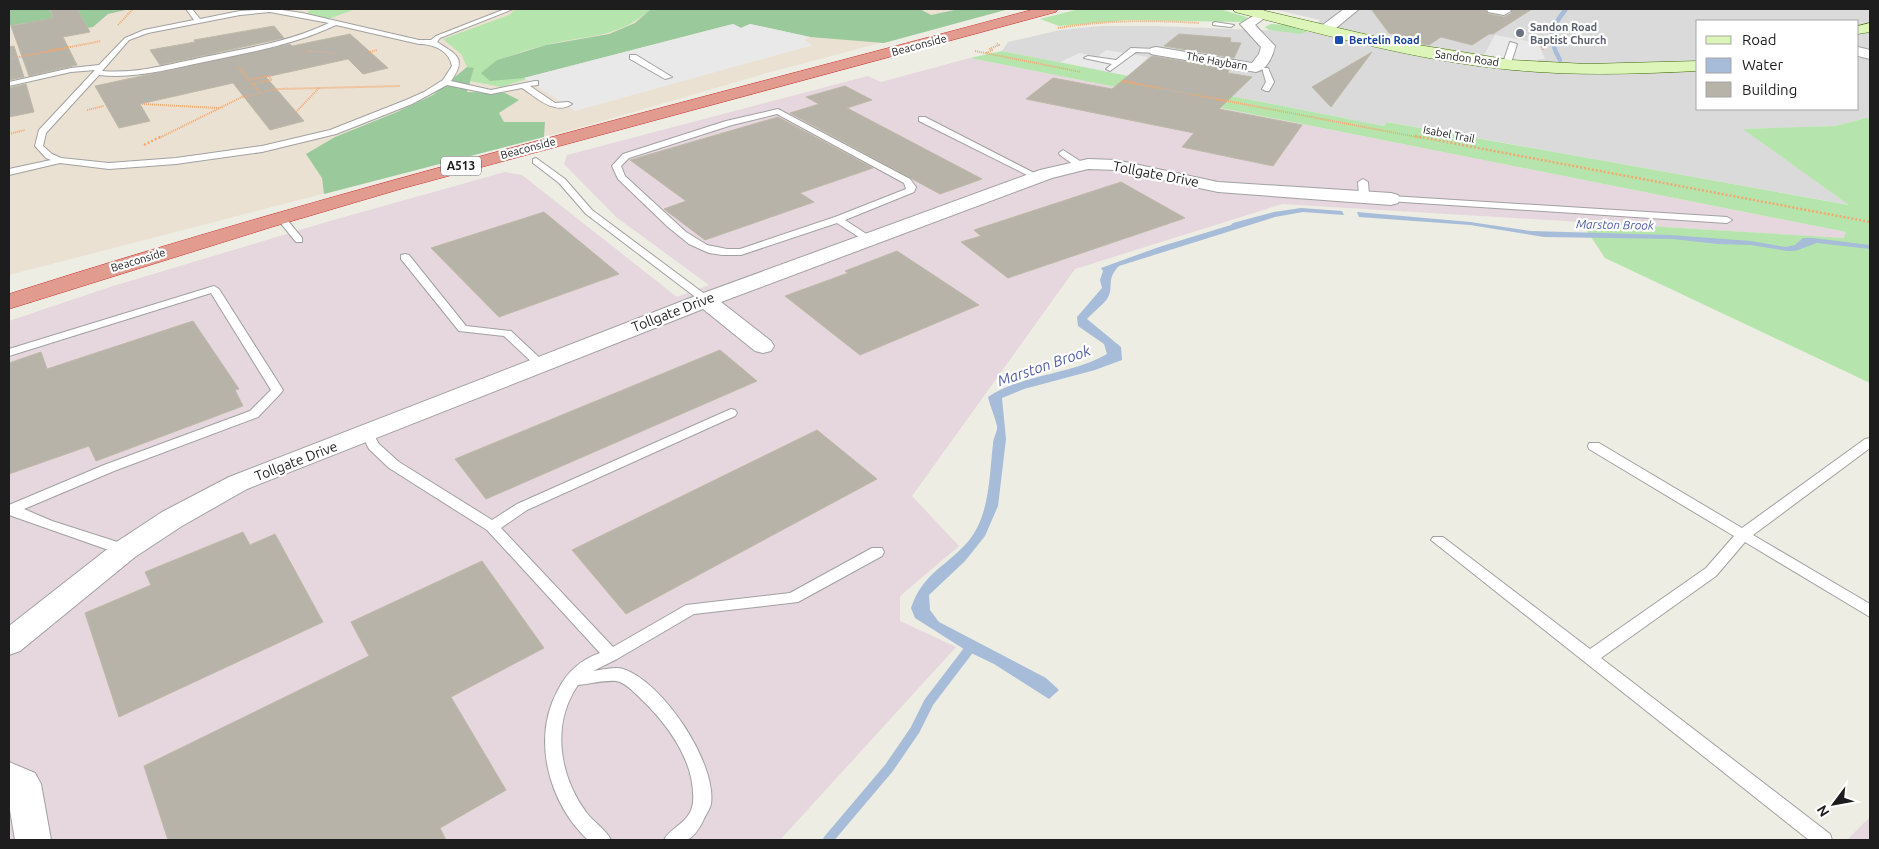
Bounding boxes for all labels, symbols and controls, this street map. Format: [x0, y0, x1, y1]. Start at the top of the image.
legend [1696, 20, 1859, 110]
place label: Sandon Road Baptist Church [1530, 21, 1606, 46]
marker: Sandon Road Baptist Church [1514, 27, 1526, 39]
text: Road [1742, 31, 1777, 48]
street label: Beaconside [890, 32, 948, 58]
marker: Bertelin Road [1333, 34, 1345, 46]
place label: Bertelin Road [1349, 34, 1420, 46]
street label: Sandon Road [1434, 48, 1500, 68]
street label: The Haybarn [1185, 50, 1249, 72]
text: Water [1742, 56, 1783, 73]
text: Building [1742, 81, 1797, 98]
street label: Isabel Trail [1422, 123, 1476, 145]
street label: Beaconside [499, 135, 557, 161]
road number: A513 [441, 157, 481, 176]
street label: Tollgate Drive [1112, 158, 1200, 190]
water label: Marston Brook [1576, 217, 1655, 232]
street label: Beaconside [109, 246, 167, 274]
street label: Tollgate Drive [629, 289, 717, 335]
water label: Marston Brook [995, 342, 1093, 389]
street label: Tollgate Drive [252, 438, 340, 484]
north arrow [1809, 779, 1859, 829]
text: N [1813, 802, 1833, 820]

